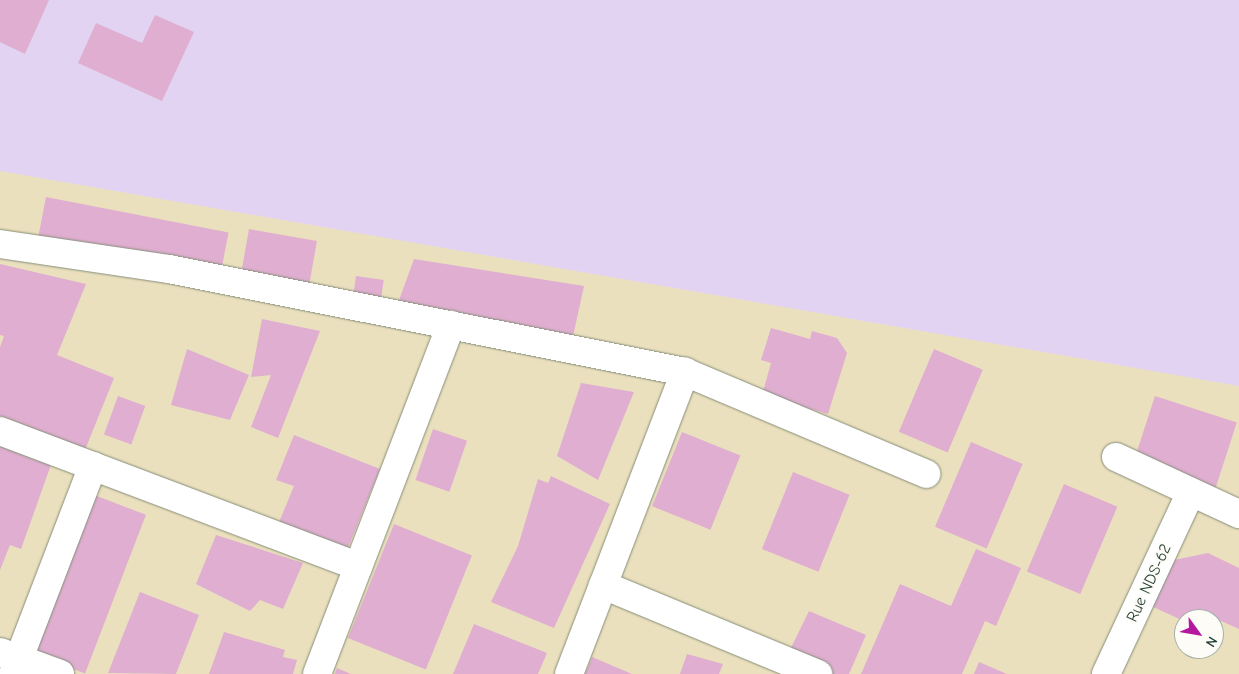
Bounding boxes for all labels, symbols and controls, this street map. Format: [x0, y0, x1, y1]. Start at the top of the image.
street label: Rue NDS-62 [1123, 541, 1175, 625]
north arrow [1174, 609, 1224, 659]
text: N [1202, 633, 1221, 650]

